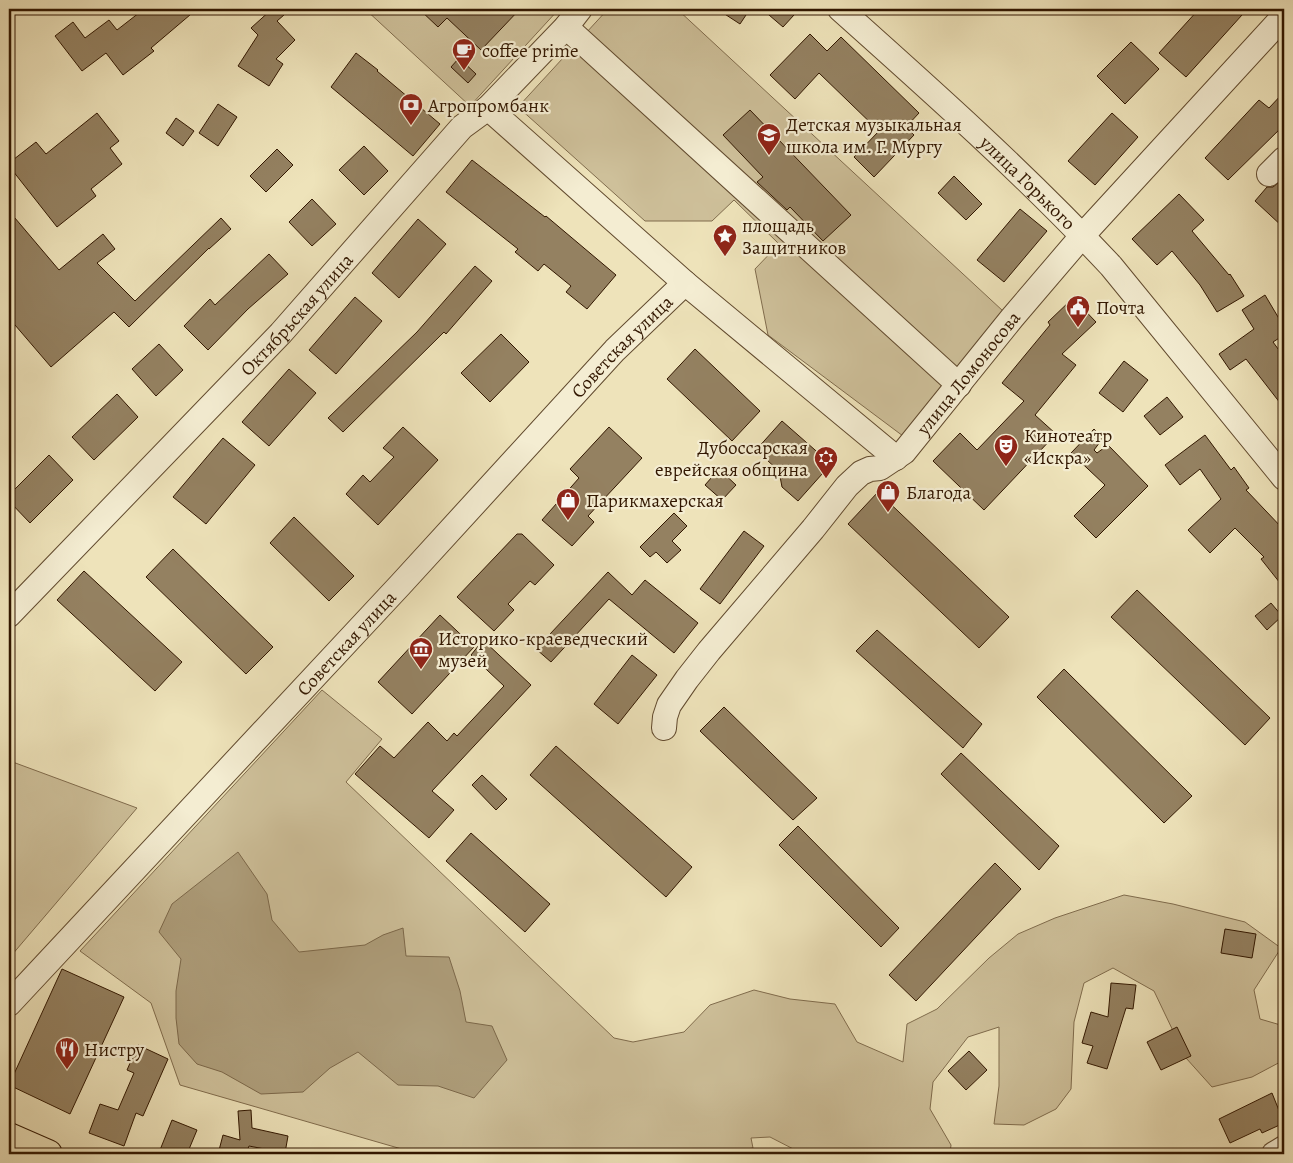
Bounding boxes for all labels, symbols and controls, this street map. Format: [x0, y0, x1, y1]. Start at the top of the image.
cafe icon: coffee prime [451, 37, 477, 71]
place label: coffee prime [482, 38, 579, 64]
bank icon: Агропромбанк [398, 92, 424, 126]
place label: Агропромбанк [427, 93, 549, 119]
place label: Детская музыкальная школа им. Г. Мургу [786, 112, 962, 160]
school or university icon: Детская музыкальная школа им. Г. Мургу [756, 122, 782, 156]
street label: улица Горького [973, 130, 1081, 236]
place label: площадь Защитников [742, 213, 846, 261]
place icon: площадь Защитников [712, 223, 738, 257]
street label: Октябрьская улица [235, 248, 359, 382]
street label: Советская улица [565, 289, 679, 404]
public building icon: Почта [1065, 294, 1091, 328]
place label: Почта [1096, 295, 1145, 321]
street label: улица Ломоносова [910, 305, 1027, 441]
place label: Кинотеатр «Искра» [1024, 423, 1112, 471]
theatre icon: Кинотеатр «Искра» [993, 433, 1019, 467]
place label: Дубоссарская еврейская община [655, 435, 808, 483]
synagogue icon: Дубоссарская еврейская община [813, 445, 839, 479]
shop icon: Благода [875, 479, 901, 513]
place label: Благода [906, 480, 971, 506]
shop icon: Парикмахерская [555, 487, 581, 521]
place label: Парикмахерская [586, 488, 724, 514]
street label: Советская улица [291, 585, 403, 702]
place label: Историко-краеведческий музей [438, 626, 648, 674]
museum icon: Историко-краеведческий музей [408, 636, 434, 670]
restaurant icon: Нистру [54, 1036, 80, 1070]
place label: Нистру [84, 1037, 145, 1063]

